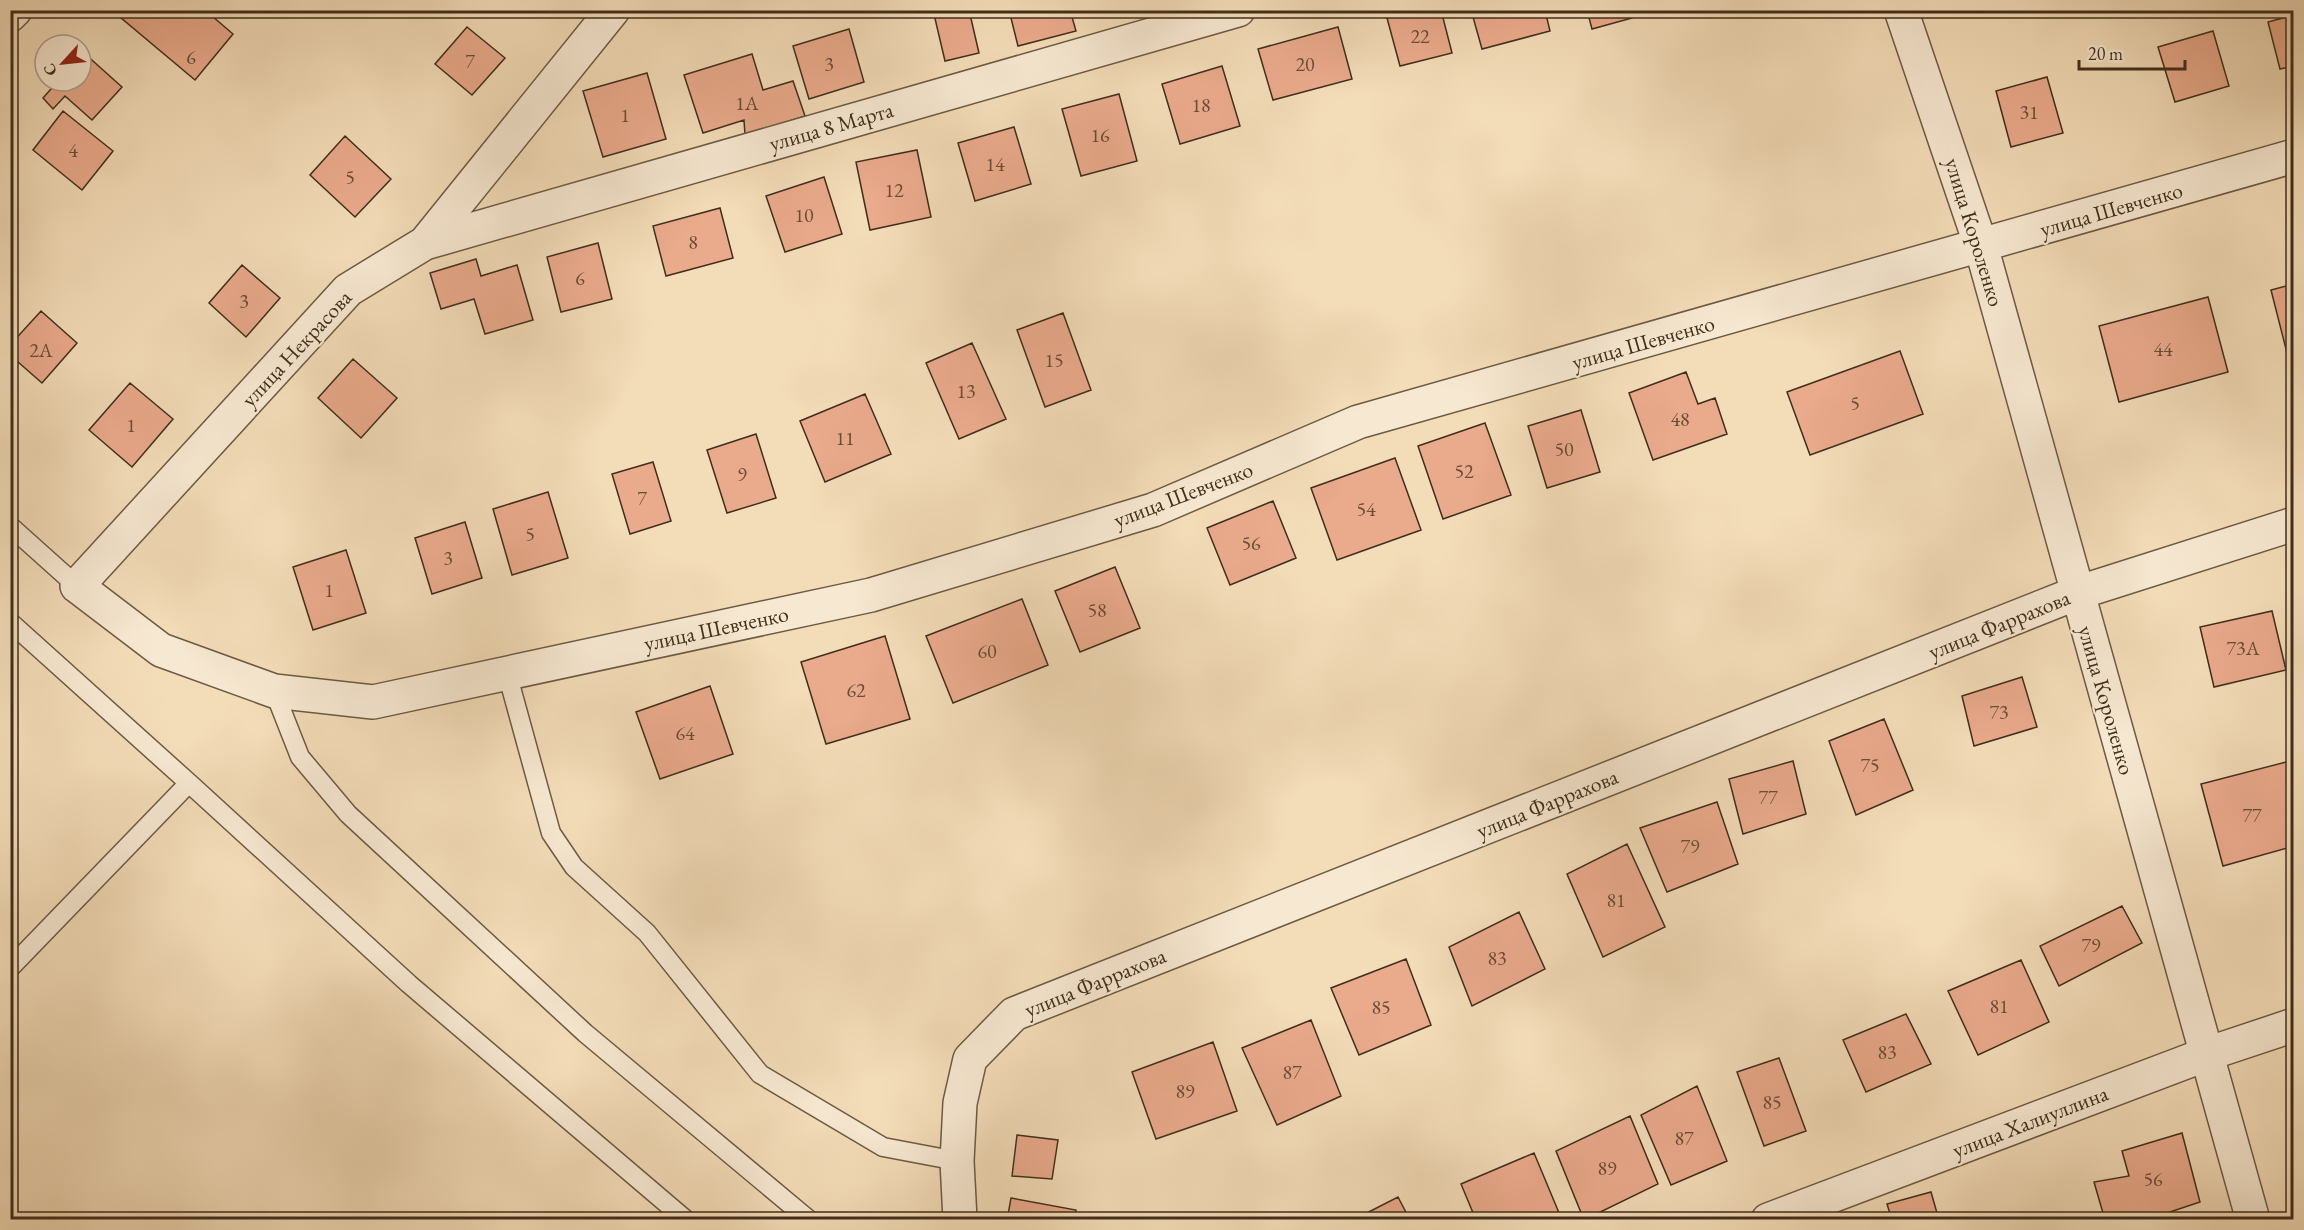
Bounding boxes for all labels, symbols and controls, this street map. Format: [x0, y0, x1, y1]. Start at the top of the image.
house number: 22 [1410, 23, 1430, 49]
north arrow [33, 33, 93, 93]
scale bar [2079, 33, 2186, 71]
text: 20 m [2088, 42, 2123, 65]
house number: 6 [186, 44, 196, 70]
house number: 7 [465, 48, 475, 74]
house number: 3 [824, 51, 834, 77]
house number: 20 [1295, 51, 1315, 77]
text: С [38, 60, 62, 79]
house number: 1А [735, 90, 759, 116]
house number: 18 [1191, 92, 1211, 118]
street label: улица 8 Марта [766, 95, 897, 158]
house number: 31 [2019, 99, 2039, 125]
house number: 1 [620, 102, 630, 128]
house number: 16 [1090, 122, 1110, 148]
house number: 4 [68, 137, 78, 163]
house number: 14 [985, 151, 1005, 177]
street label: улица Короленко [1938, 154, 2011, 310]
house number: 5 [345, 164, 355, 190]
street label: улица Шевченко [2036, 175, 2186, 244]
house number: 12 [884, 177, 904, 203]
house number: 10 [794, 202, 814, 228]
house number: 8 [688, 229, 698, 255]
house number: 6 [575, 265, 585, 291]
street label: улица Некрасова [235, 283, 358, 413]
house number: 3 [239, 288, 249, 314]
street label: улица Шевченко [1568, 308, 1718, 377]
house number: 44 [2153, 336, 2173, 362]
house number: 2А [29, 337, 53, 363]
house number: 15 [1044, 347, 1064, 373]
house number: 13 [956, 378, 976, 404]
house number: 5 [1850, 390, 1860, 416]
house number: 48 [1670, 406, 1690, 432]
house number: 1 [126, 412, 136, 438]
house number: 11 [835, 425, 855, 451]
house number: 50 [1554, 436, 1574, 462]
street label: улица Шевченко [1109, 455, 1257, 534]
house number: 52 [1454, 458, 1474, 484]
house number: 9 [737, 461, 747, 487]
house number: 7 [637, 485, 647, 511]
house number: 54 [1356, 496, 1376, 522]
house number: 5 [525, 521, 535, 547]
house number: 56 [1241, 530, 1261, 556]
house number: 3 [443, 545, 453, 571]
house number: 1 [324, 577, 334, 603]
street label: улица Фаррахова [1924, 583, 2075, 666]
house number: 58 [1087, 597, 1107, 623]
street label: улица Шевченко [641, 599, 791, 658]
street label: улица Короленко [2071, 622, 2142, 778]
house number: 73А [2226, 635, 2260, 661]
house number: 60 [977, 638, 997, 664]
house number: 62 [846, 677, 866, 703]
house number: 73 [1989, 699, 2009, 725]
house number: 64 [675, 720, 695, 746]
house number: 75 [1860, 752, 1880, 778]
street label: улица Фаррахова [1472, 762, 1623, 845]
house number: 77 [1758, 784, 1778, 810]
house number: 77 [2242, 802, 2262, 828]
house number: 79 [1680, 833, 1700, 859]
house number: 81 [1606, 887, 1626, 913]
house number: 79 [2081, 932, 2101, 958]
street label: улица Фаррахова [1020, 941, 1171, 1024]
house number: 83 [1487, 945, 1507, 971]
house number: 81 [1989, 993, 2009, 1019]
house number: 85 [1371, 994, 1391, 1020]
house number: 83 [1877, 1039, 1897, 1065]
house number: 87 [1282, 1059, 1302, 1085]
house number: 89 [1175, 1078, 1195, 1104]
street label: улица Халиуллина [1948, 1078, 2112, 1164]
house number: 85 [1762, 1089, 1782, 1115]
house number: 87 [1674, 1125, 1694, 1151]
house number: 89 [1597, 1155, 1617, 1181]
house number: 56 [2143, 1166, 2163, 1192]

